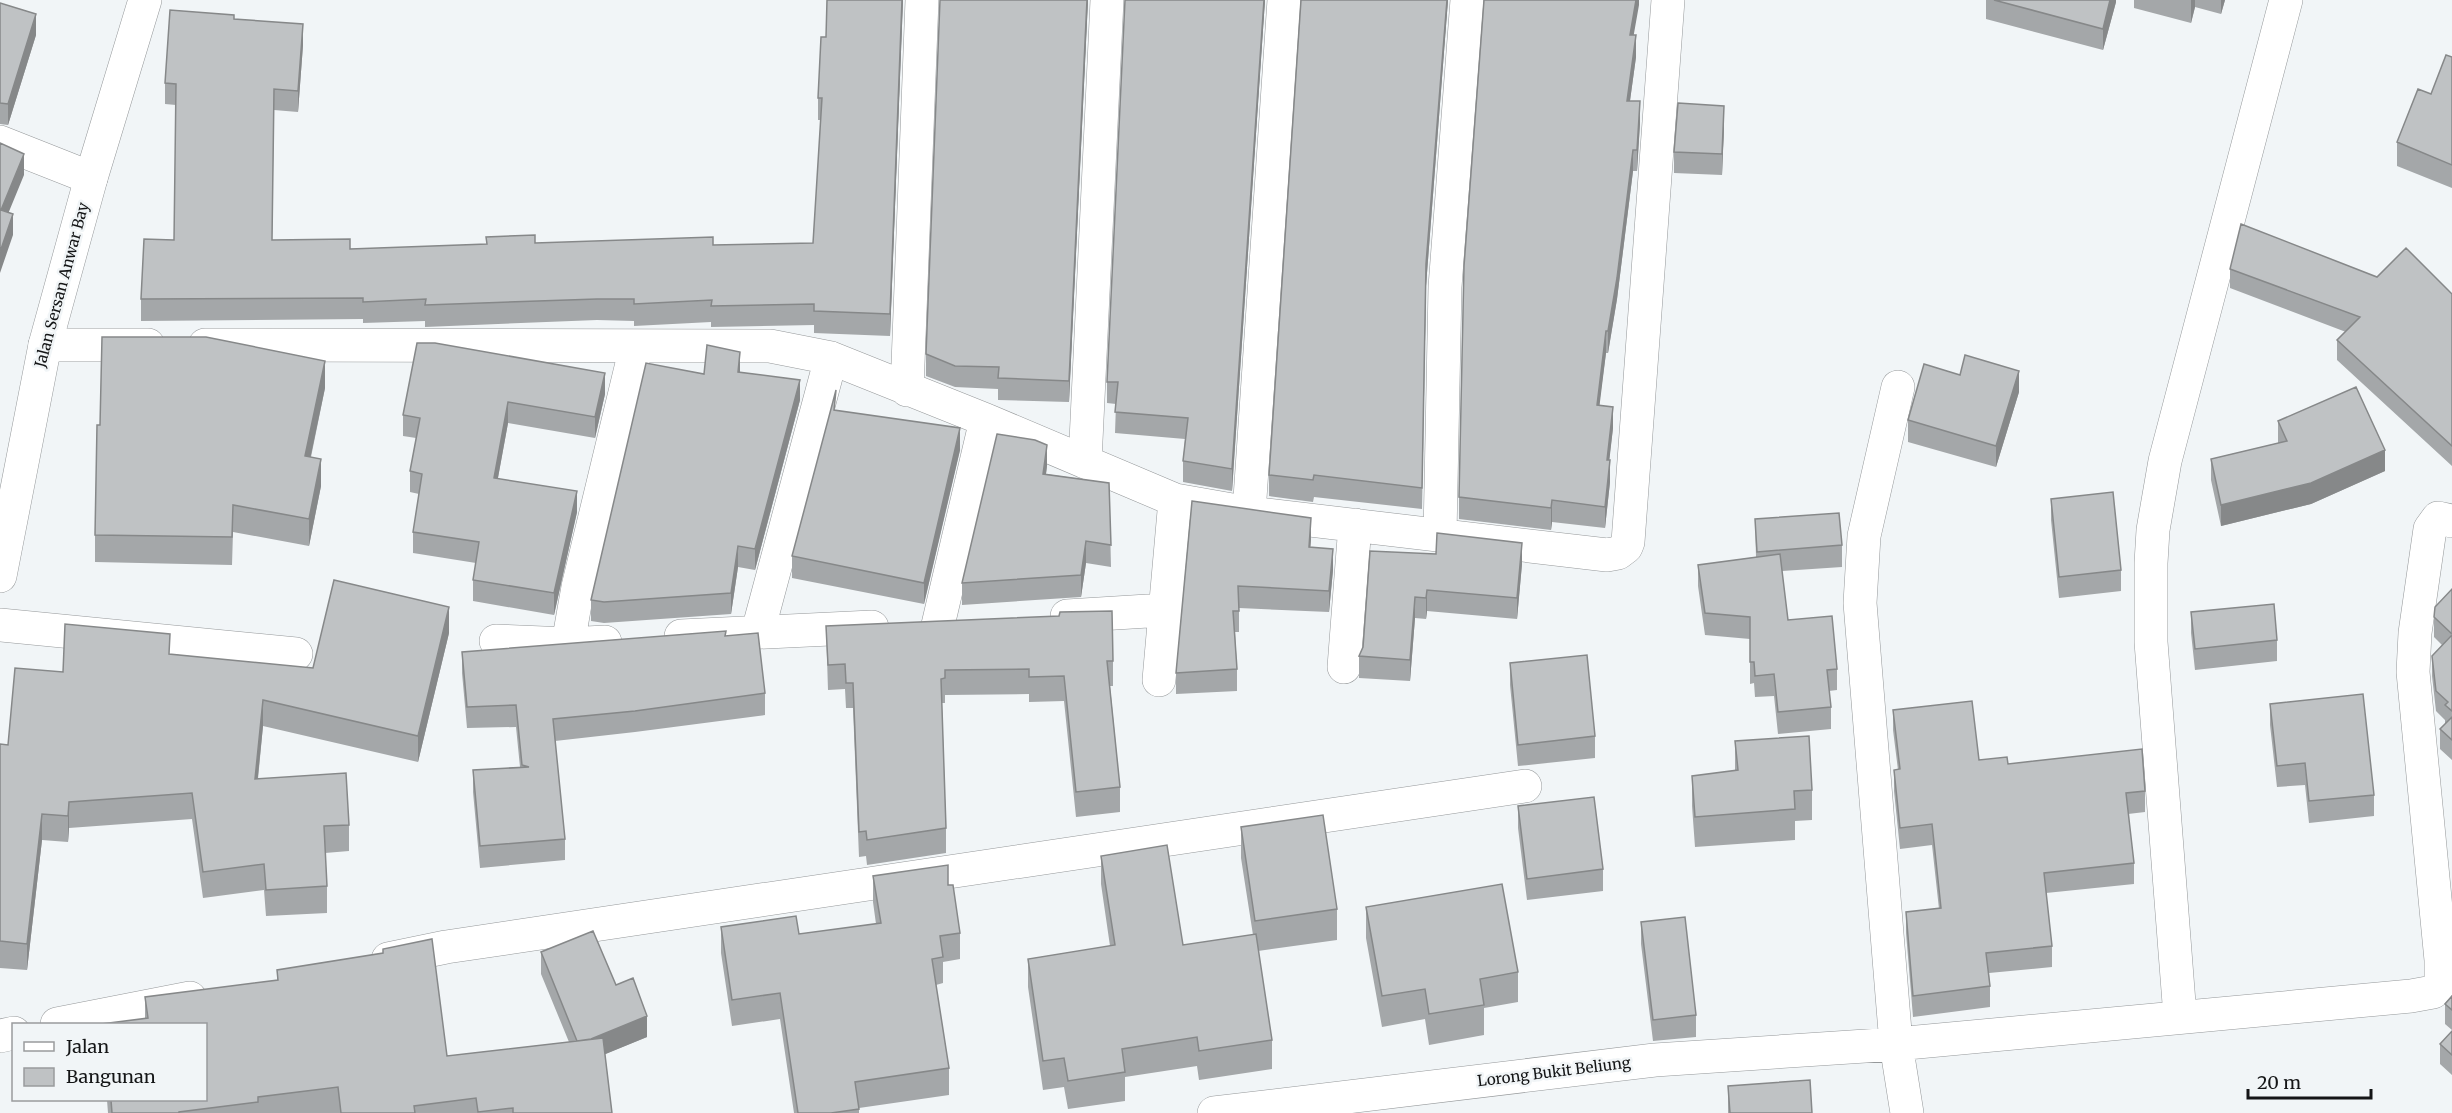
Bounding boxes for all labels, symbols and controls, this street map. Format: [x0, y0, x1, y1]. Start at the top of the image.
street label: Jalan Sersan Anwar Bay [30, 200, 93, 371]
legend [12, 1023, 207, 1101]
text: Jalan [65, 1035, 109, 1058]
street label: Lorong Bukit Beliung [1476, 1053, 1632, 1090]
scale bar [2248, 1062, 2371, 1100]
text: Bangunan [66, 1065, 156, 1088]
text: 20 m [2257, 1071, 2301, 1094]

